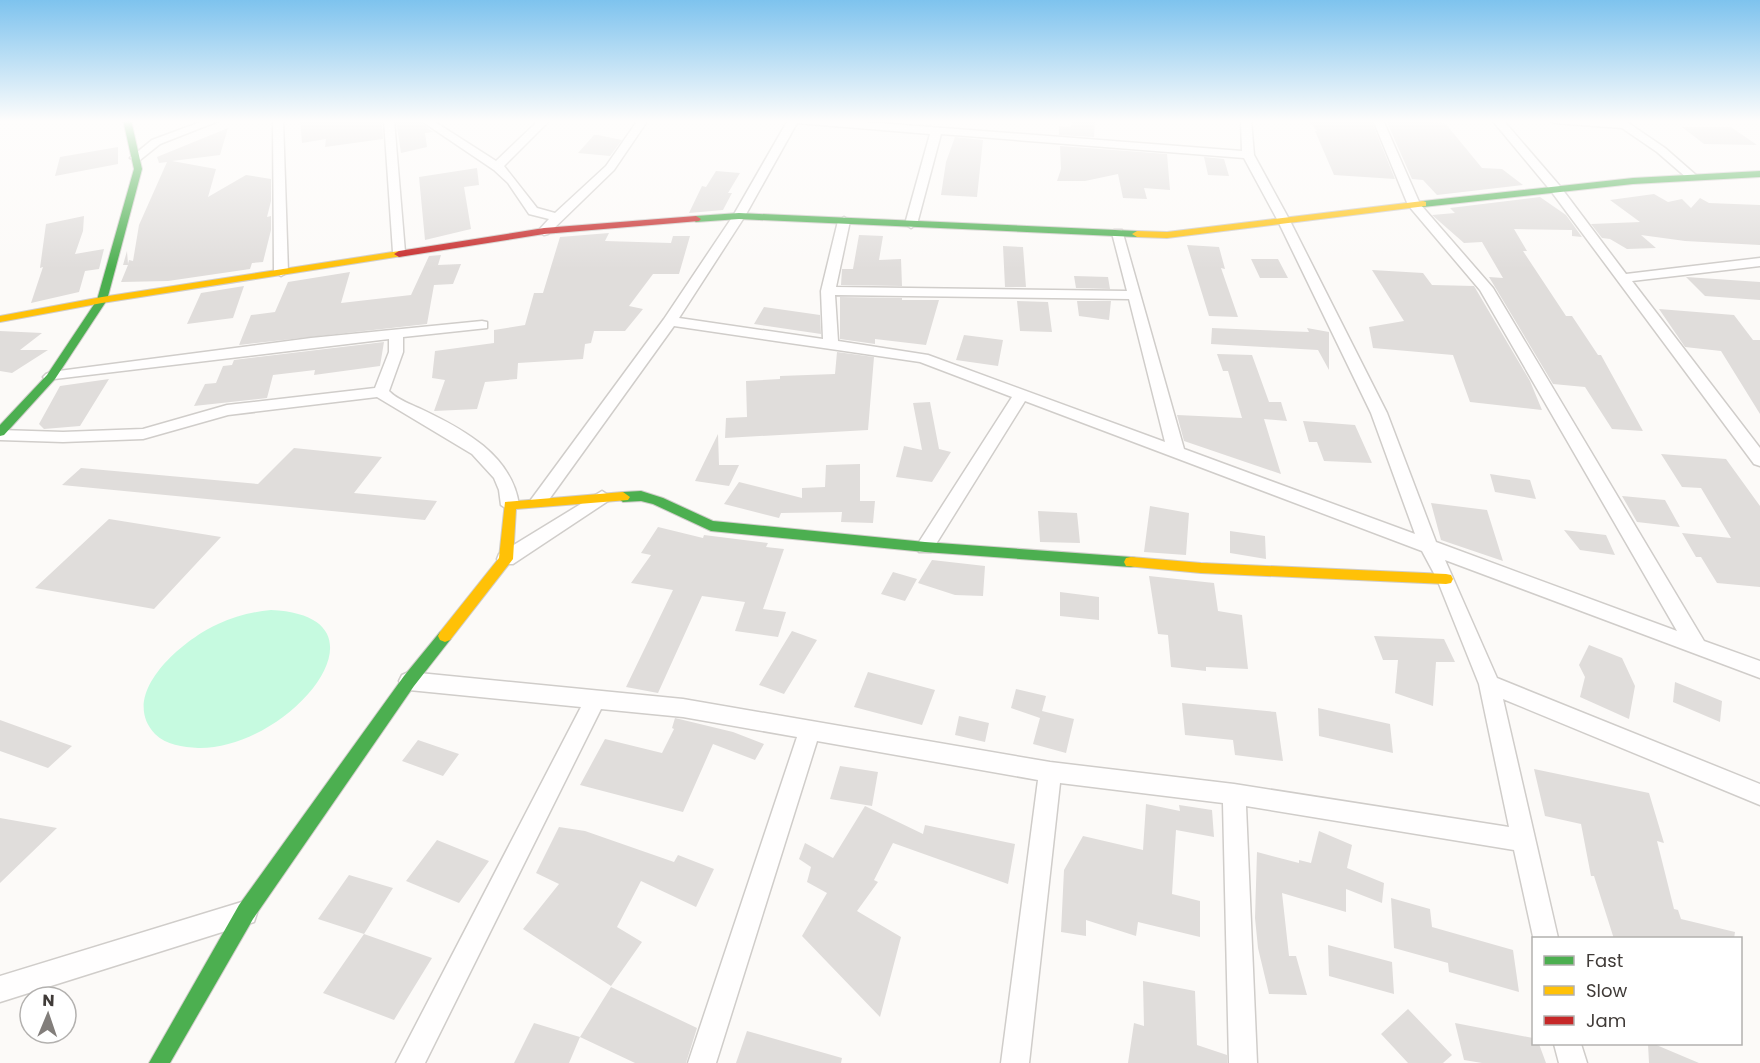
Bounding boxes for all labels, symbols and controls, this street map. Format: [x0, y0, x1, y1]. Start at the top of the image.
legend [1532, 937, 1742, 1045]
text: Fast [1586, 948, 1623, 973]
text: Slow [1586, 978, 1628, 1003]
north arrow [18, 985, 78, 1045]
text: N [42, 989, 55, 1012]
text: Jam [1586, 1008, 1626, 1033]

